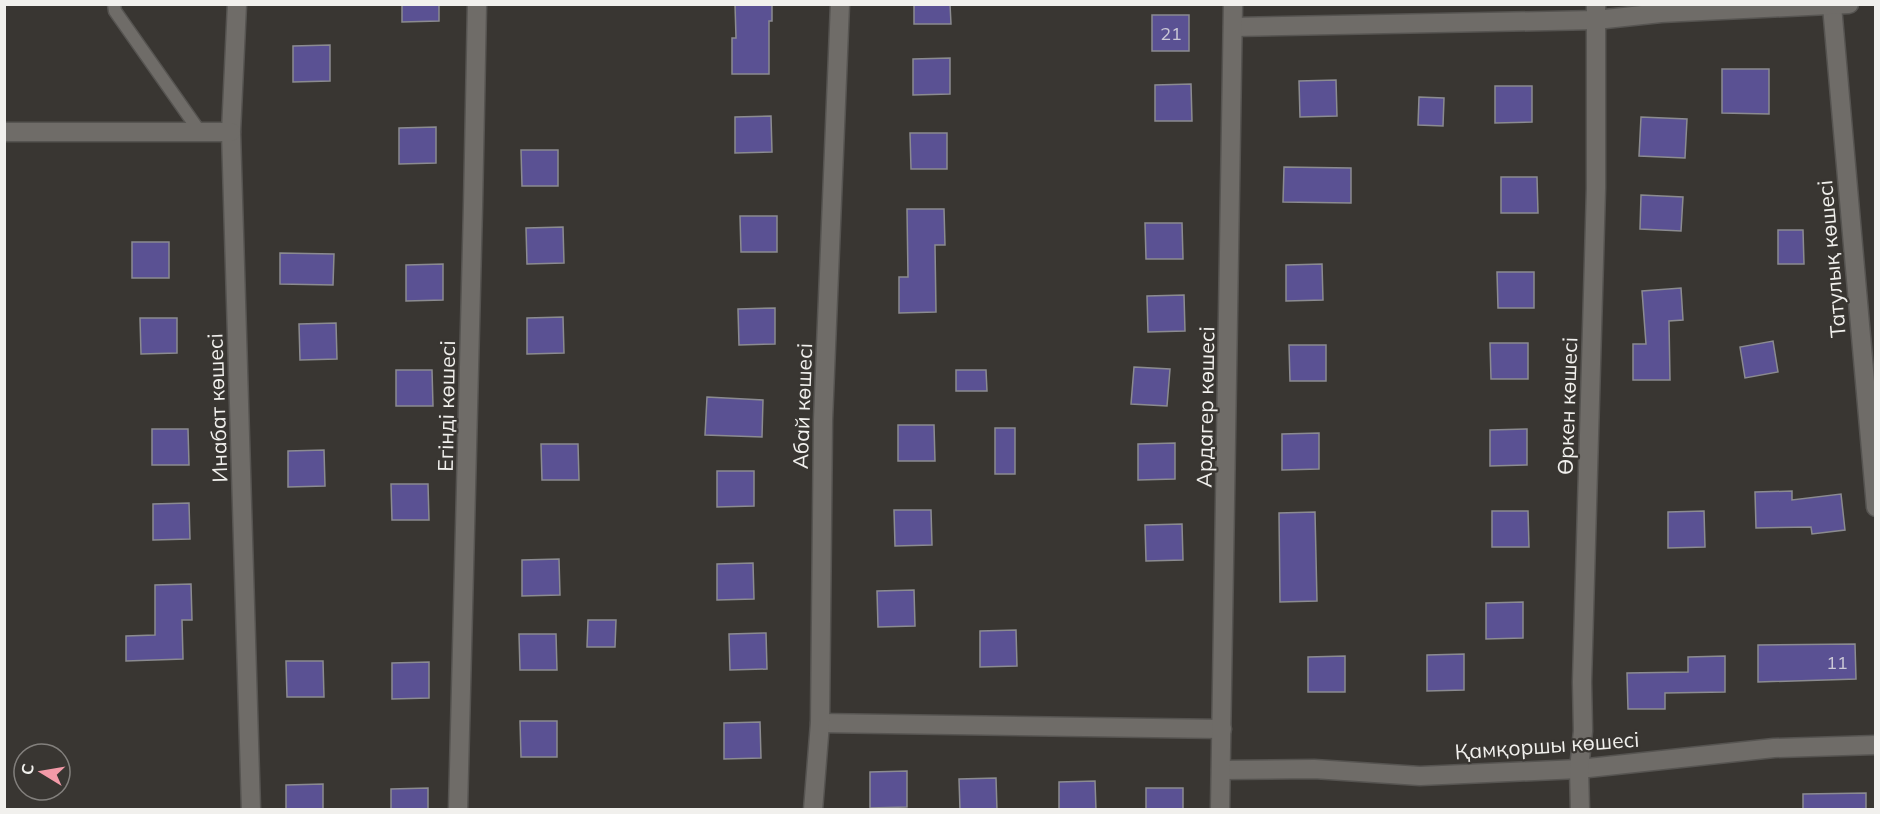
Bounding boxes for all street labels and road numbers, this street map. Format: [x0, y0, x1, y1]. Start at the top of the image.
street label: Татулық көшесі [1811, 179, 1851, 339]
street label: Ардагер көшесі [1191, 326, 1219, 488]
street label: Инабат көшесі [201, 333, 233, 483]
street label: Өркен көшесі [1552, 337, 1582, 475]
street label: Егінді көшесі [432, 340, 460, 472]
street label: Абай көшесі [787, 343, 817, 469]
street label: Қамқоршы көшесі [1454, 726, 1640, 764]

